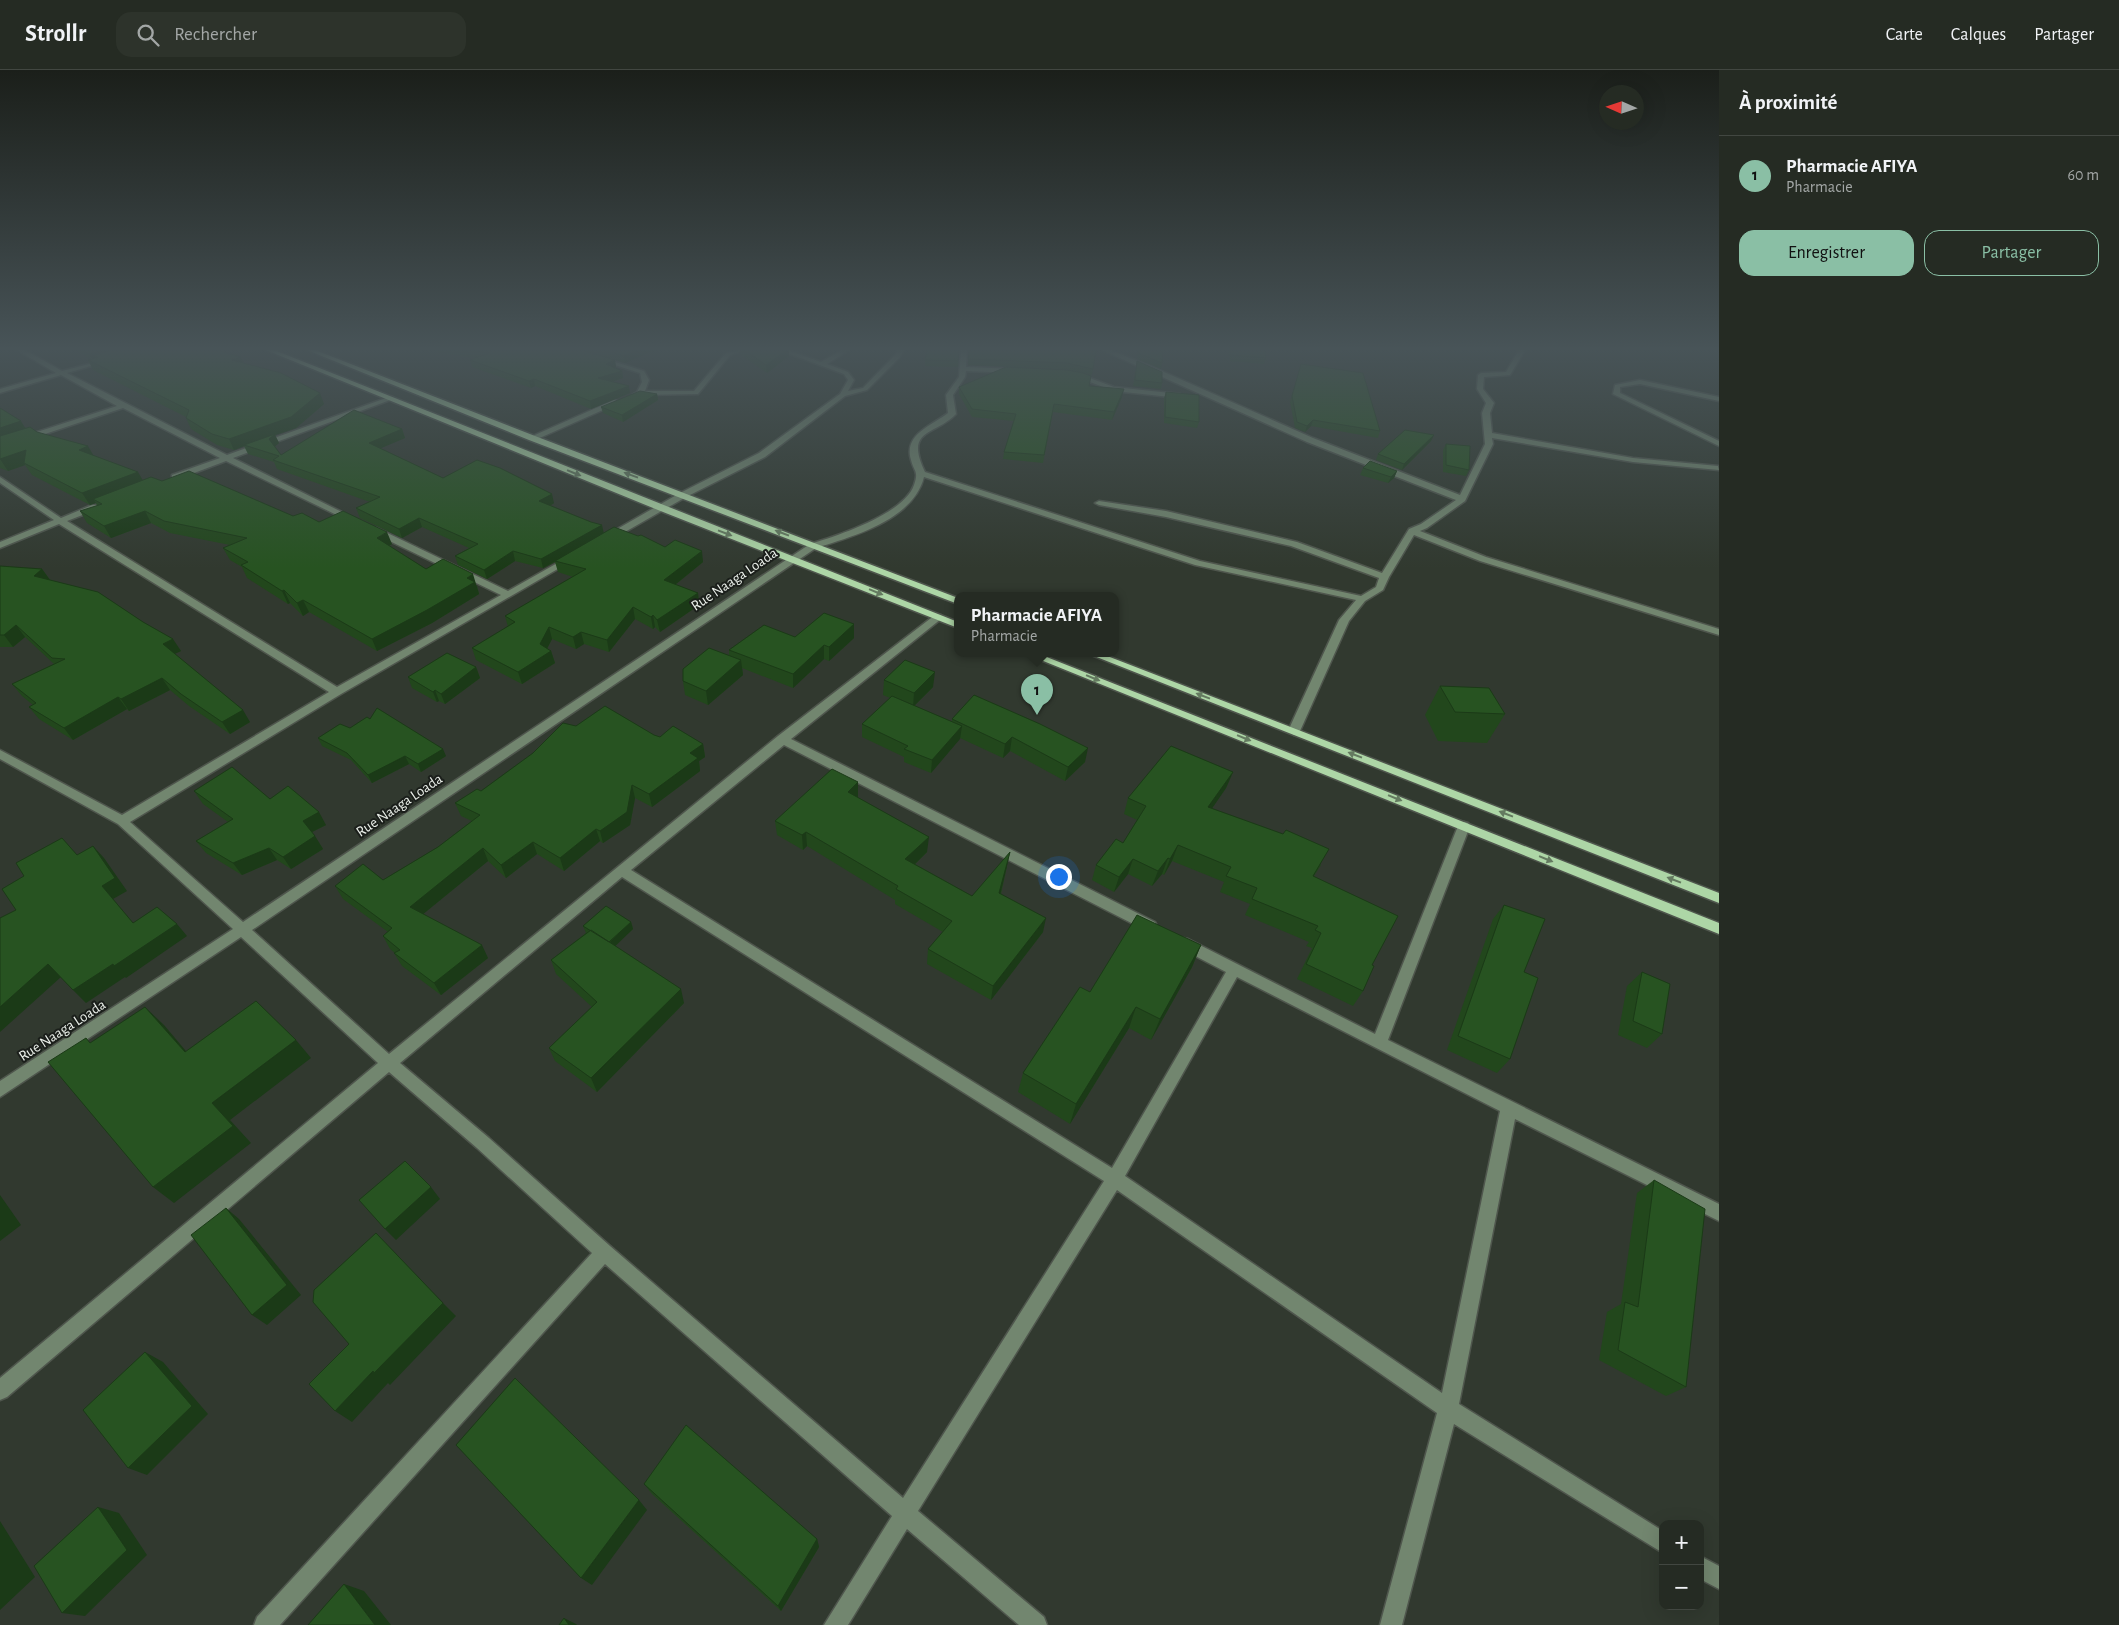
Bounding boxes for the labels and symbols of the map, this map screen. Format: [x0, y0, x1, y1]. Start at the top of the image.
north arrow [1599, 85, 1644, 130]
one-way arrow [567, 469, 582, 477]
one-way arrow [623, 471, 638, 478]
one-way arrow [718, 529, 733, 537]
one-way arrow [775, 529, 789, 537]
street label: Rue Naaga Loada [688, 545, 780, 614]
one-way arrow [869, 589, 884, 596]
pin: 1 [1021, 674, 1053, 715]
one-way arrow [1086, 674, 1101, 682]
one-way arrow [1196, 692, 1211, 699]
one-way arrow [1237, 734, 1252, 742]
one-way arrow [1347, 751, 1362, 759]
street label: Rue Naaga Loada [353, 771, 445, 840]
one-way arrow [1388, 794, 1403, 802]
one-way arrow [1499, 810, 1513, 818]
one-way arrow [1539, 855, 1554, 863]
your location [1046, 864, 1072, 890]
one-way arrow [1666, 876, 1681, 883]
street label: Rue Naaga Loada [16, 997, 109, 1064]

